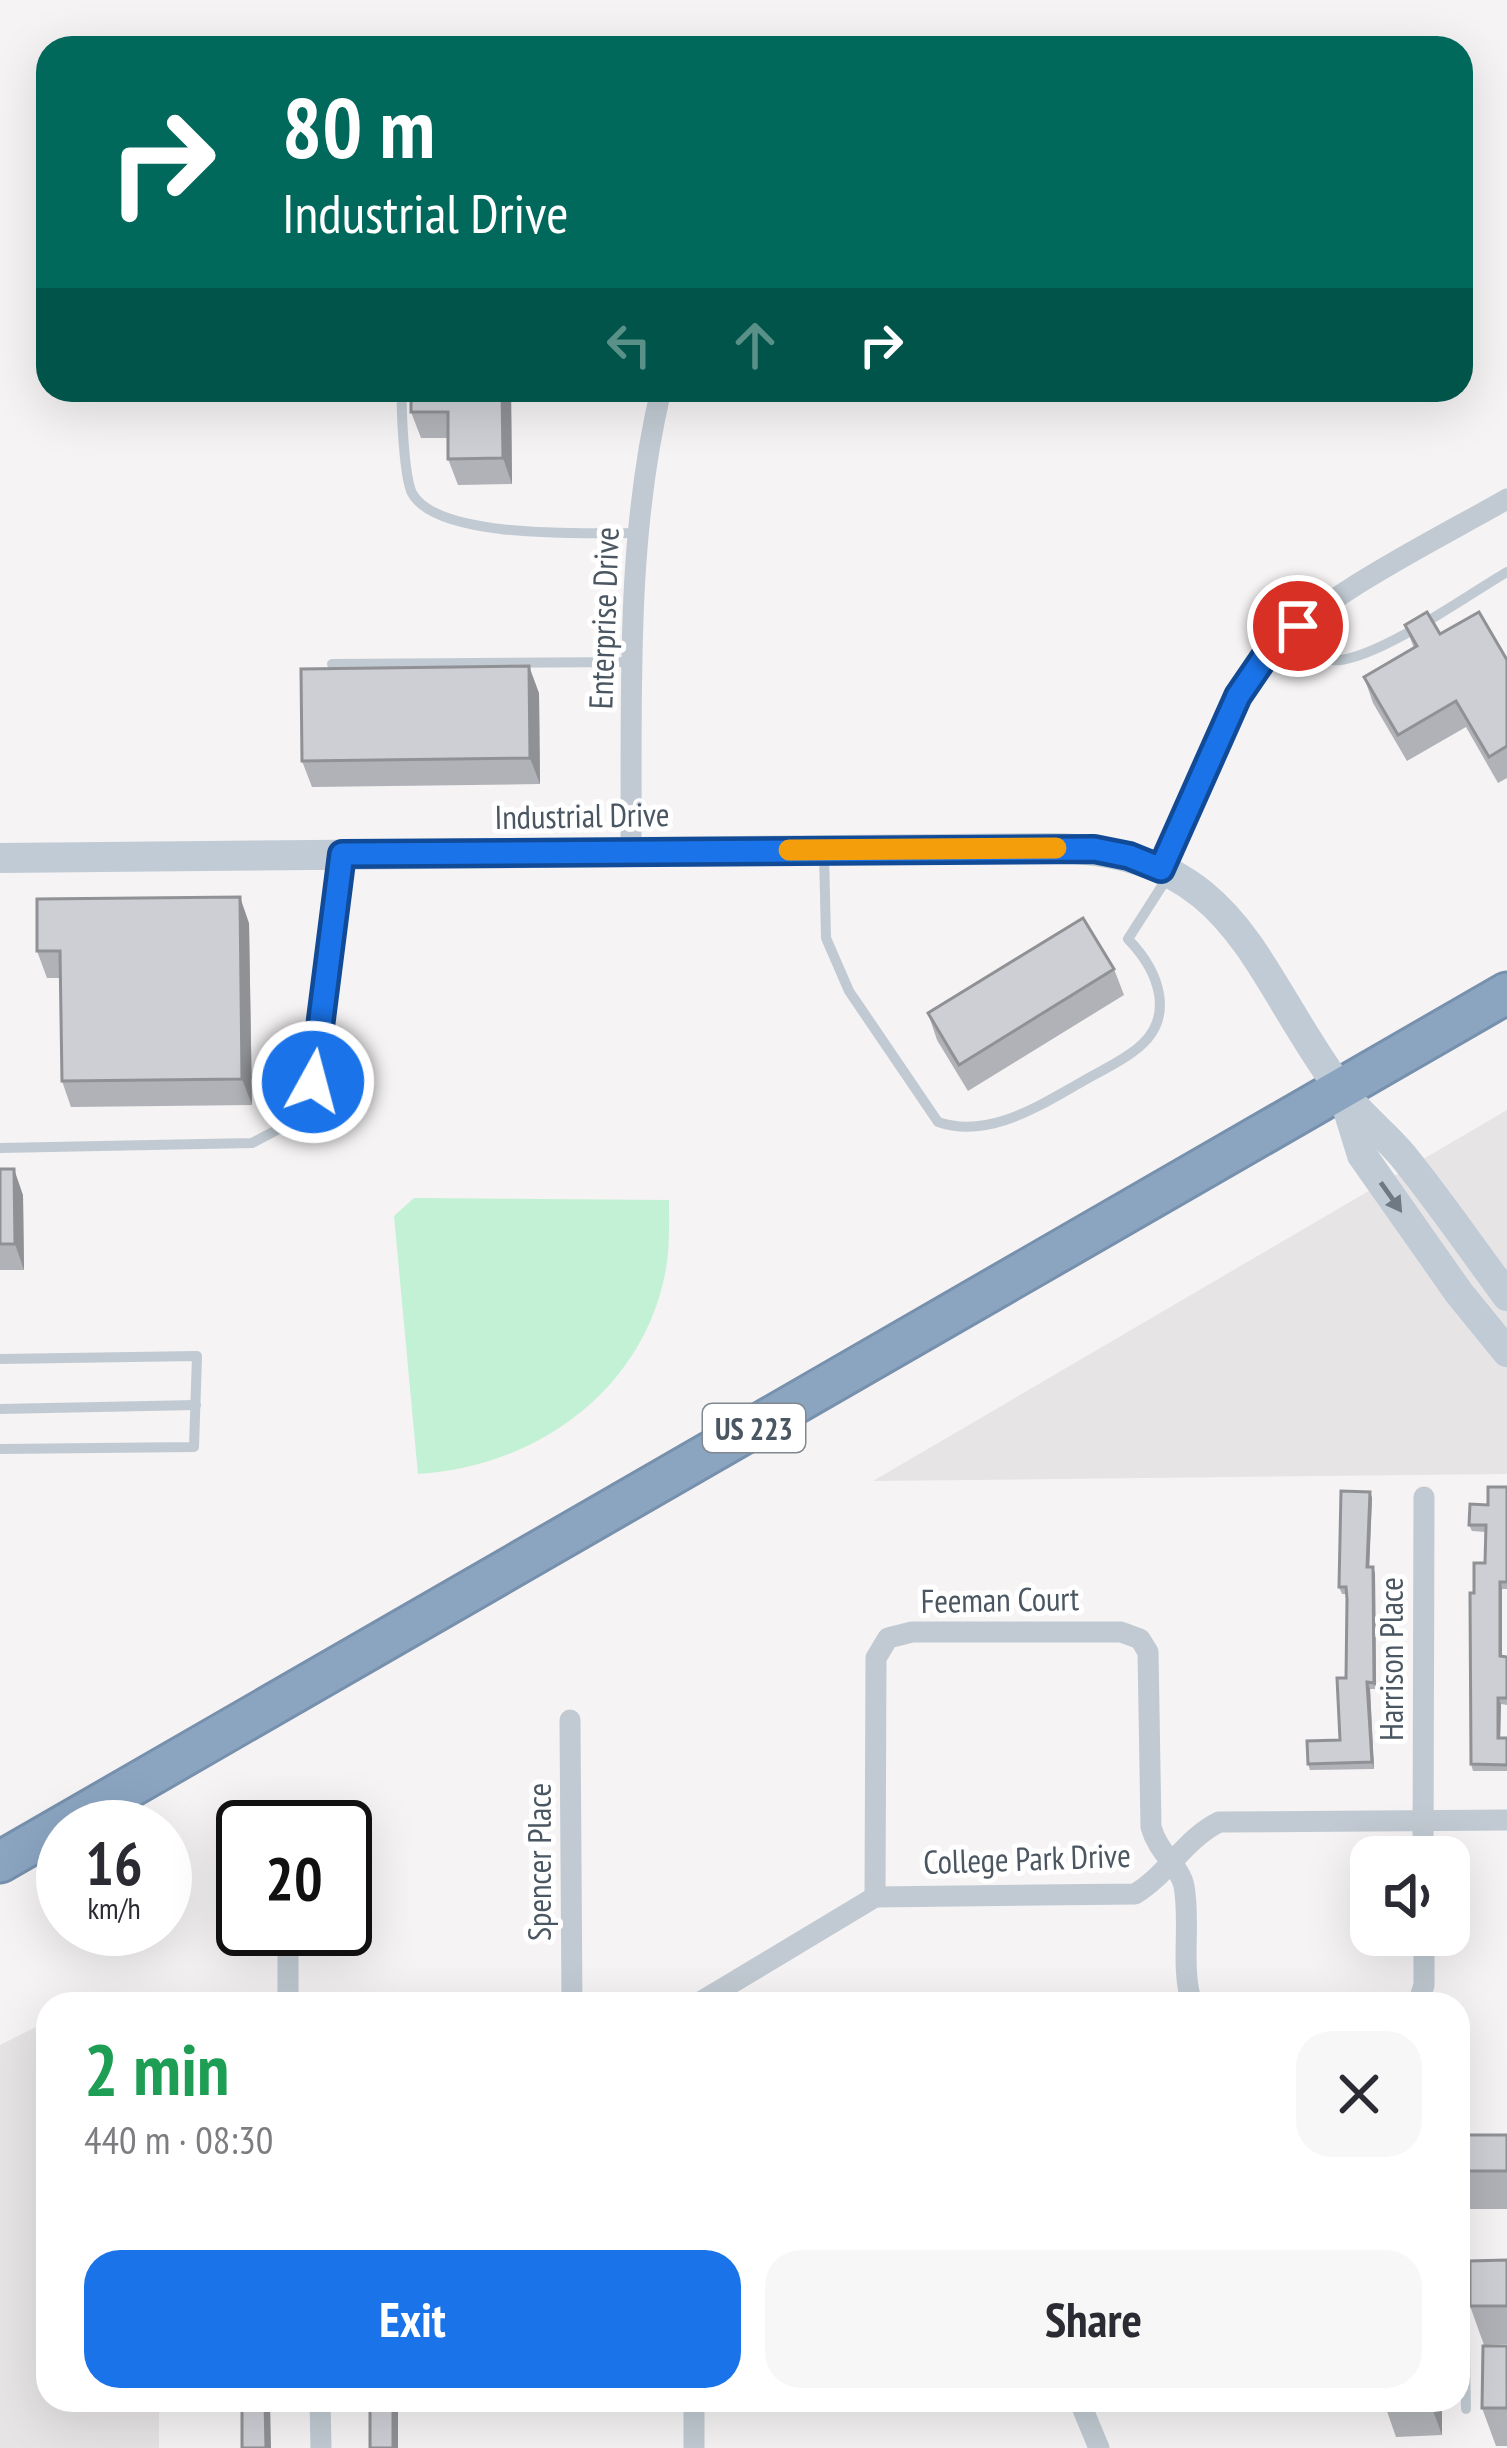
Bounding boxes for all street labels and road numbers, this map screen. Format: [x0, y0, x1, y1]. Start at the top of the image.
street label: Enterprise Drive [578, 526, 628, 710]
street label: Industrial Drive [494, 792, 670, 838]
road number: US 223 [703, 1404, 805, 1452]
street label: Feeman Court [920, 1576, 1080, 1622]
street label: Harrison Place [1369, 1577, 1412, 1741]
street label: Spencer Place [517, 1783, 560, 1941]
street label: College Park Drive [923, 1833, 1131, 1883]

